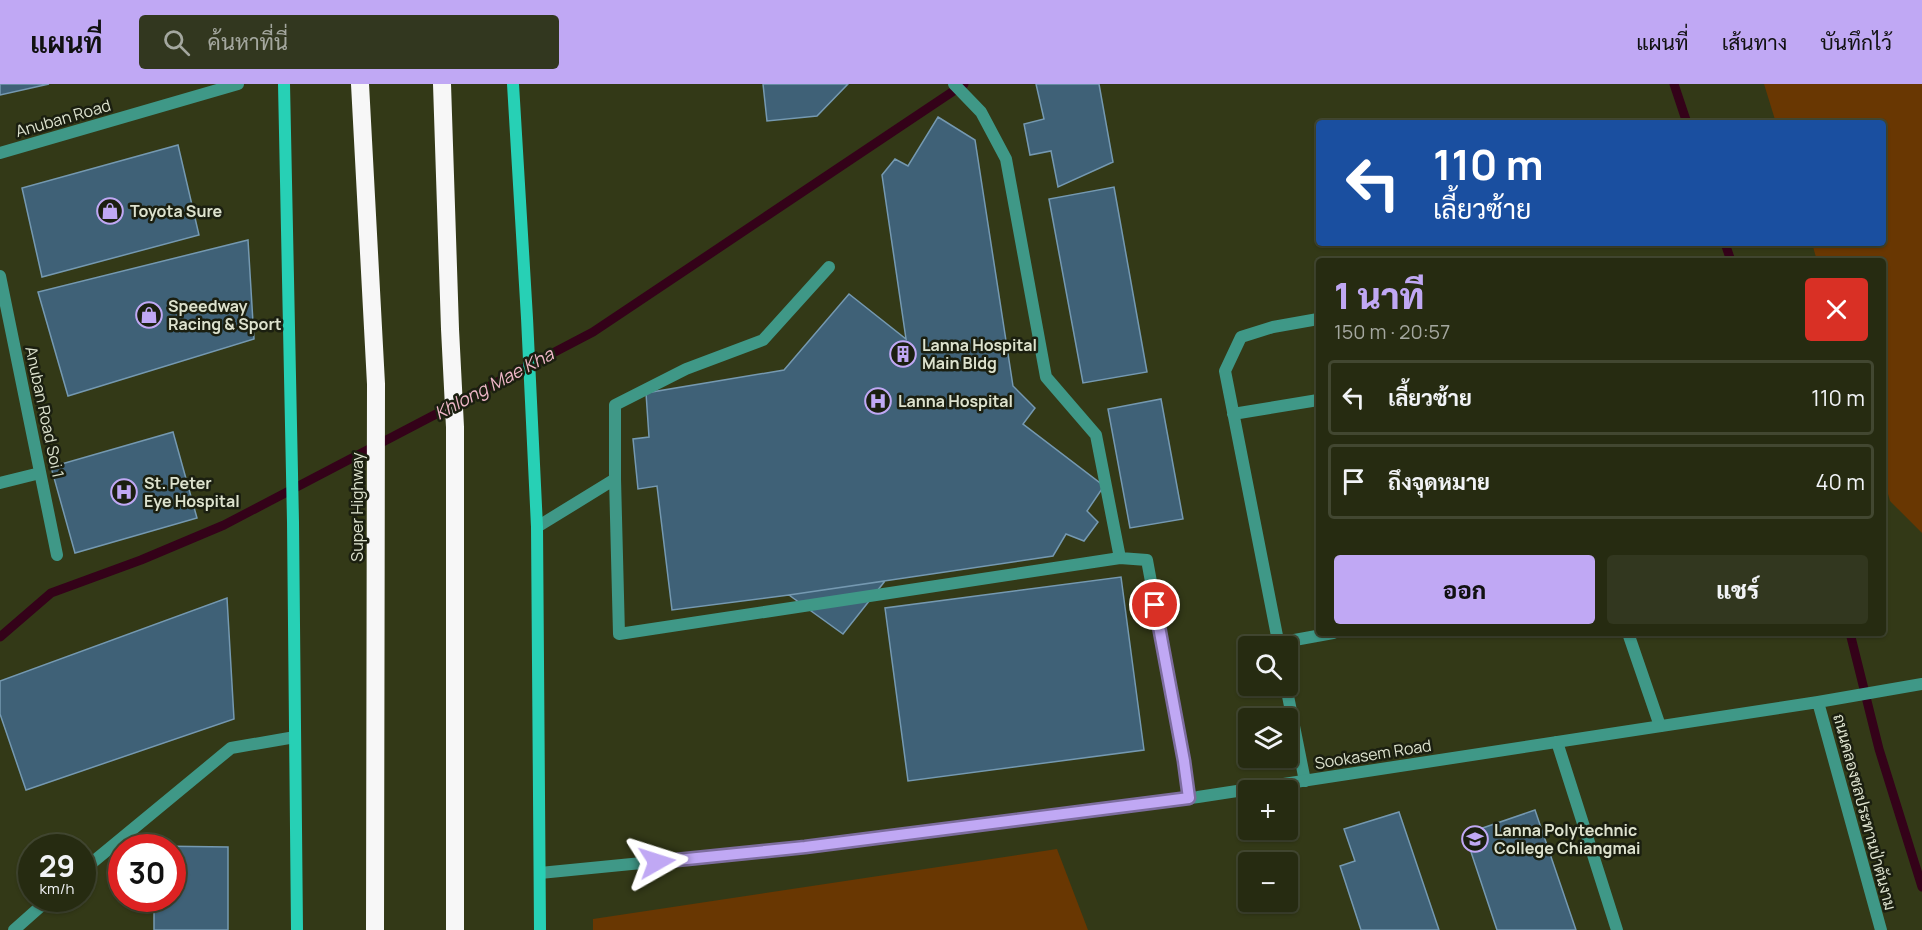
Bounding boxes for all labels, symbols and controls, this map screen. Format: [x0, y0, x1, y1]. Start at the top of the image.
search box [139, 15, 559, 69]
text: แผนที่ [30, 23, 103, 61]
icon: search [160, 26, 193, 59]
text: ค้นหาที่นี่ [208, 27, 288, 57]
text: แผนที่ [1636, 28, 1689, 56]
text: เส้นทาง [1722, 28, 1787, 56]
text: บันทึกไว้ [1820, 28, 1892, 56]
street label: Anuban Road [13, 94, 113, 142]
text: 110 m [1433, 135, 1544, 193]
icon: left [1334, 144, 1412, 222]
text: เลี้ยวซ้าย [1433, 190, 1531, 227]
shop icon: Toyota Sure [95, 196, 125, 226]
place label: Toyota Sure [130, 200, 223, 222]
text: 1 นาที [1334, 271, 1424, 320]
button: close [1805, 278, 1868, 341]
place label: Speedway Racing & Sport [168, 295, 282, 335]
shop icon: Speedway Racing & Sport [134, 300, 164, 330]
text: 150 m · 20:57 [1334, 318, 1450, 345]
place label: Lanna Hospital Main Bldg [922, 334, 1037, 374]
building icon: Lanna Hospital Main Bldg [888, 339, 918, 369]
water label: Khlong Mae Kha [430, 341, 558, 425]
street label: Anuban Road Soi 1 [20, 344, 70, 480]
icon: left [1337, 381, 1370, 414]
text: เลี้ยวซ้าย [1388, 383, 1472, 413]
text: 110 m [1811, 383, 1865, 413]
hospital icon: Lanna Hospital [863, 386, 893, 416]
place label: Lanna Hospital [898, 390, 1013, 412]
street label: Super Highway [346, 452, 368, 562]
icon: arrive [1337, 465, 1370, 498]
text: ถึงจุดหมาย [1388, 467, 1490, 497]
text: 40 m [1816, 467, 1865, 497]
place label: St. Peter Eye Hospital [144, 472, 240, 512]
hospital icon: St. Peter Eye Hospital [109, 477, 139, 507]
button: ออก [1334, 555, 1595, 624]
button: แชร์ [1607, 555, 1868, 624]
pin [1129, 579, 1180, 630]
icon: arrive [1138, 588, 1171, 621]
map controls [1238, 636, 1298, 912]
button: search [1238, 636, 1298, 696]
button: layers [1238, 708, 1298, 768]
street label: ถนนคลองชลประทานป่าตันงาม [1828, 711, 1902, 913]
street label: Sookasem Road [1313, 734, 1433, 774]
button: + [1238, 780, 1298, 840]
place label: Lanna Polytechnic College Chiangmai [1494, 819, 1640, 859]
school or university icon: Lanna Polytechnic College Chiangmai [1460, 824, 1490, 854]
position arrow [625, 830, 689, 894]
speed limit sign: 30 [108, 834, 186, 912]
text: 29 [39, 845, 75, 886]
button: − [1238, 852, 1298, 912]
text: km/h [40, 878, 74, 899]

